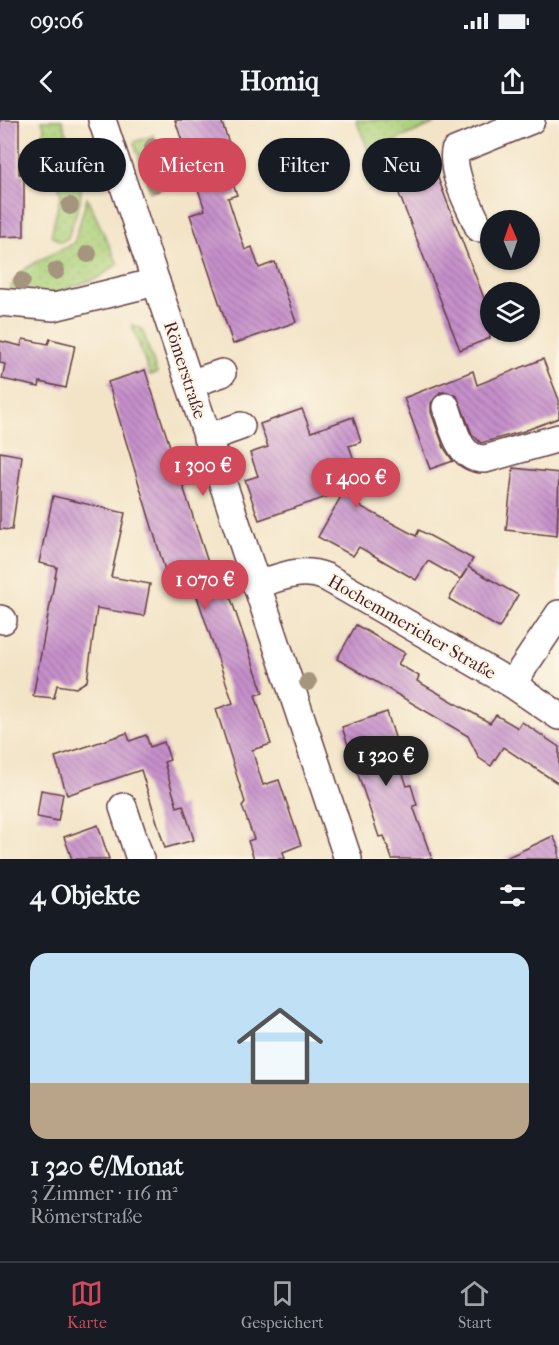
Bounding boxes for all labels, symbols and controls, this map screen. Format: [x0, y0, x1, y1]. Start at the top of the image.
text: 09:06 [30, 8, 83, 34]
icon: back [30, 65, 63, 98]
text: Homiq [240, 65, 319, 97]
icon: share [496, 65, 529, 98]
chip: Kaufen [18, 138, 126, 192]
chip: Mieten [138, 138, 246, 192]
chip: Filter [258, 138, 350, 192]
chip: Neu [362, 138, 442, 192]
north arrow [480, 210, 540, 270]
map controls [480, 210, 540, 342]
button: layers [480, 282, 540, 342]
street label: Römerstraße [159, 319, 210, 422]
pin: 1 300 € [148, 446, 258, 497]
text: 1 300 € [174, 454, 232, 477]
pin: 1 400 € [301, 458, 411, 509]
text: 1 400 € [325, 466, 387, 489]
pin: 1 070 € [150, 560, 260, 611]
text: 1 070 € [175, 568, 235, 591]
street label: Hochemmericher Straße [324, 571, 499, 684]
pin: 1 320 € [331, 736, 441, 787]
text: 1 320 € [357, 744, 415, 767]
icon: filters [496, 879, 529, 912]
text: 4 Objekte [30, 880, 140, 911]
icon: home [226, 992, 334, 1100]
text: 1 320 €/Monat [30, 1151, 183, 1182]
text: 3 Zimmer · 116 m² [30, 1182, 178, 1205]
text: Römerstraße [30, 1205, 142, 1228]
tab: Karte [67, 1277, 107, 1332]
tab: Gespeichert [241, 1277, 324, 1332]
tab: Start [458, 1277, 492, 1332]

